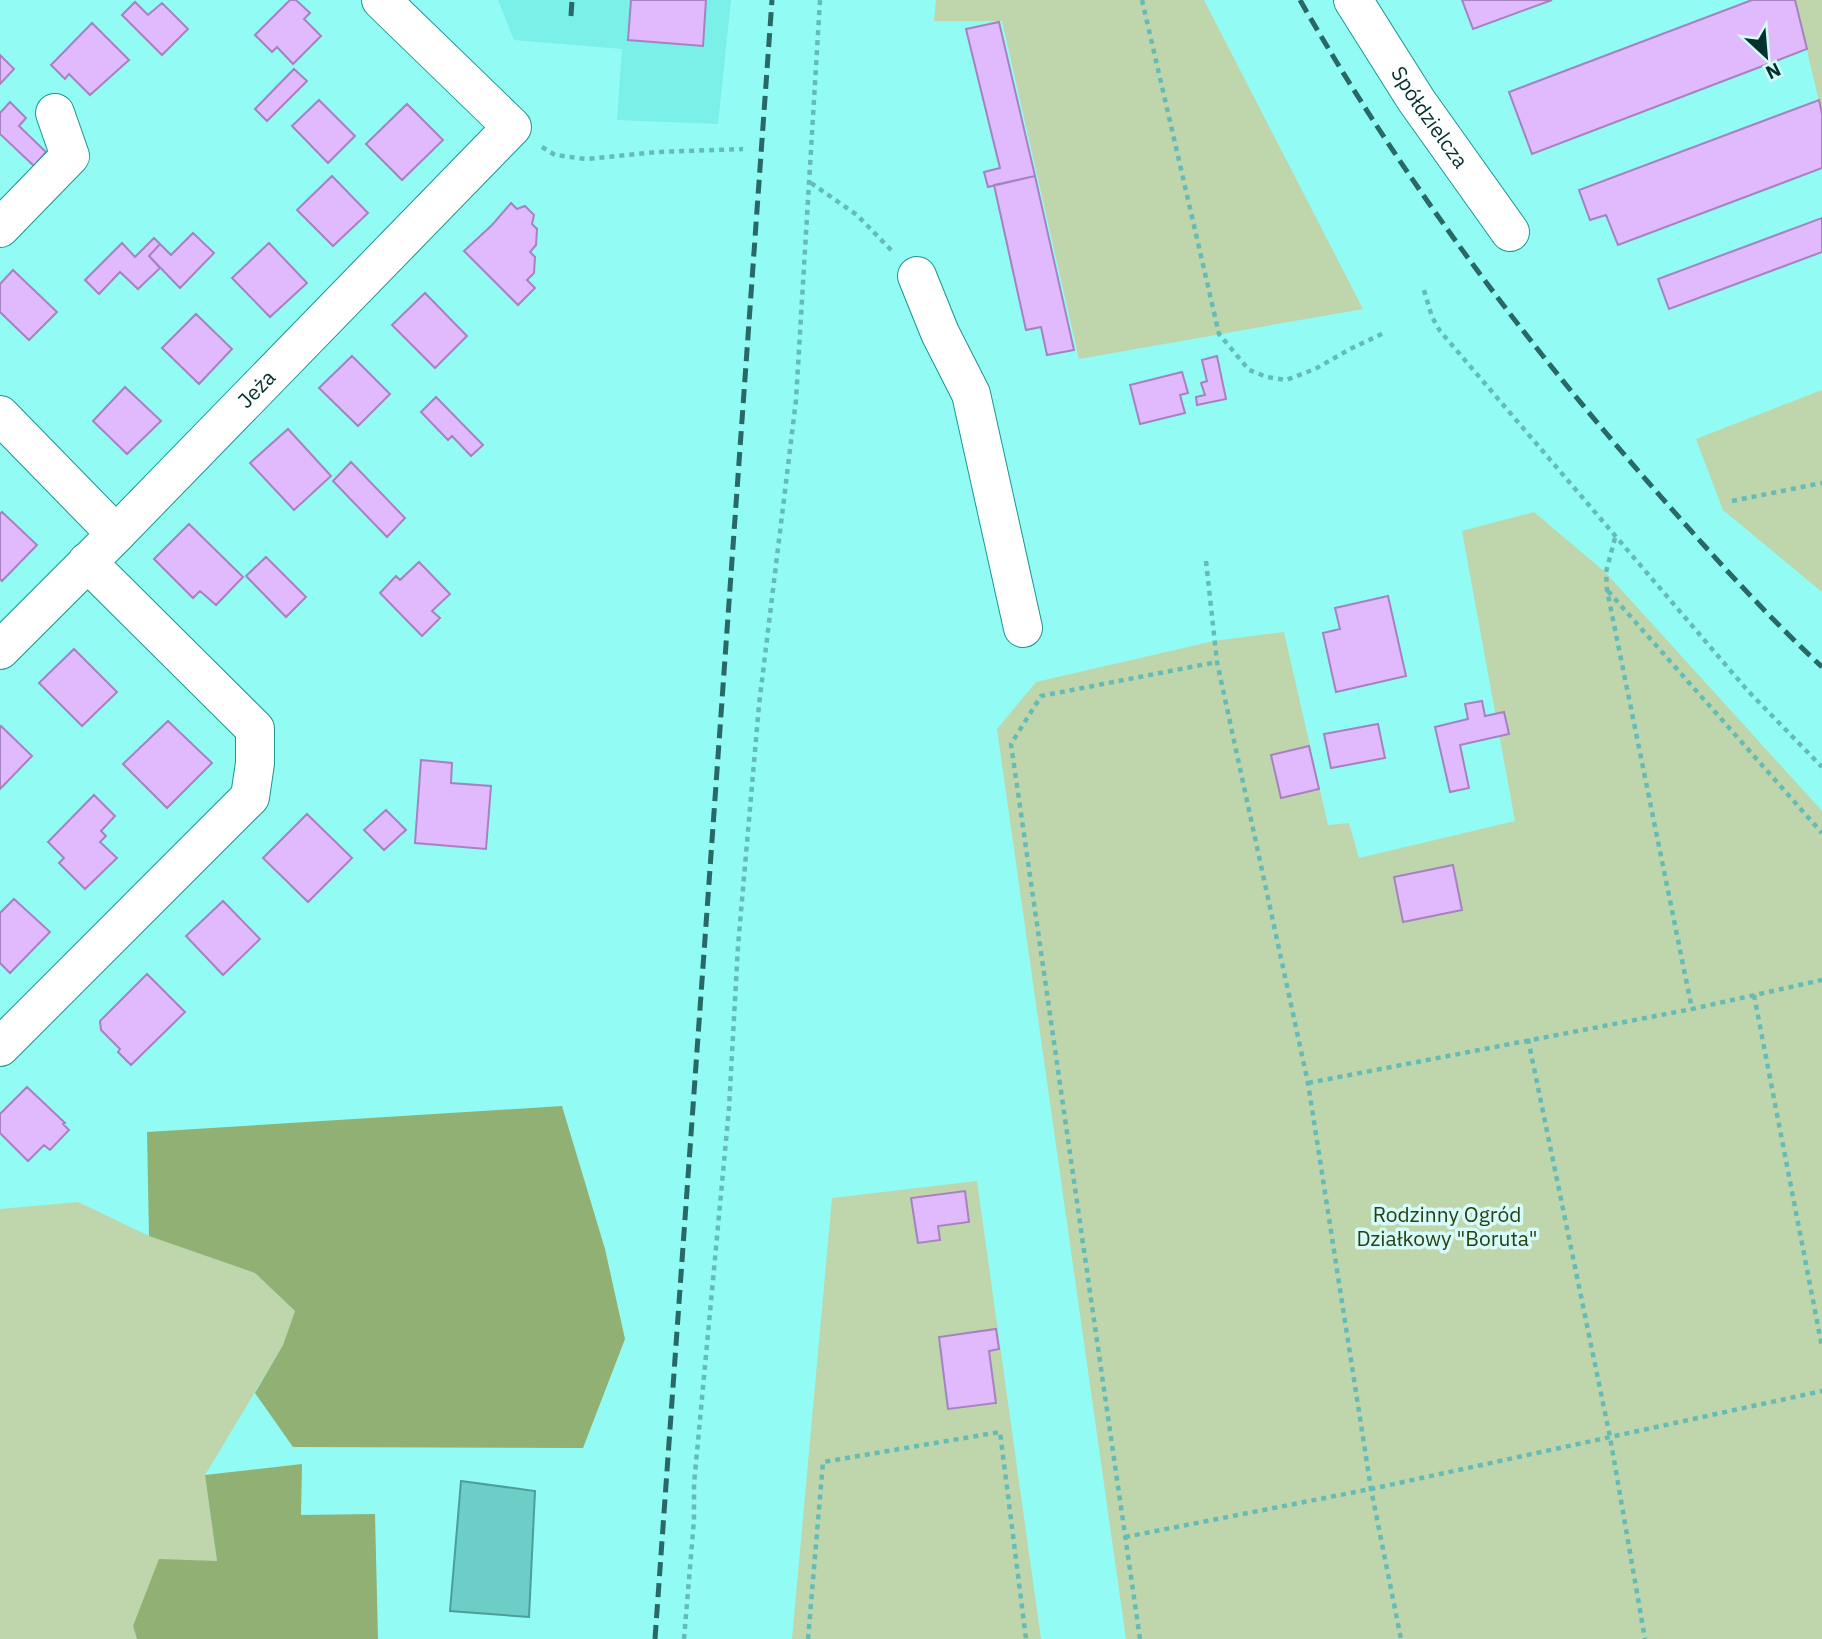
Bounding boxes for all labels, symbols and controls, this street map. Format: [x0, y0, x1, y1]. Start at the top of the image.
north arrow [1731, 21, 1801, 91]
text: N [1762, 57, 1785, 85]
street label: Spółdzielcza [1385, 61, 1475, 173]
street label: Jeża [231, 363, 281, 414]
park label: Rodzinny Ogród Działkowy "Boruta" [1356, 1200, 1538, 1252]

